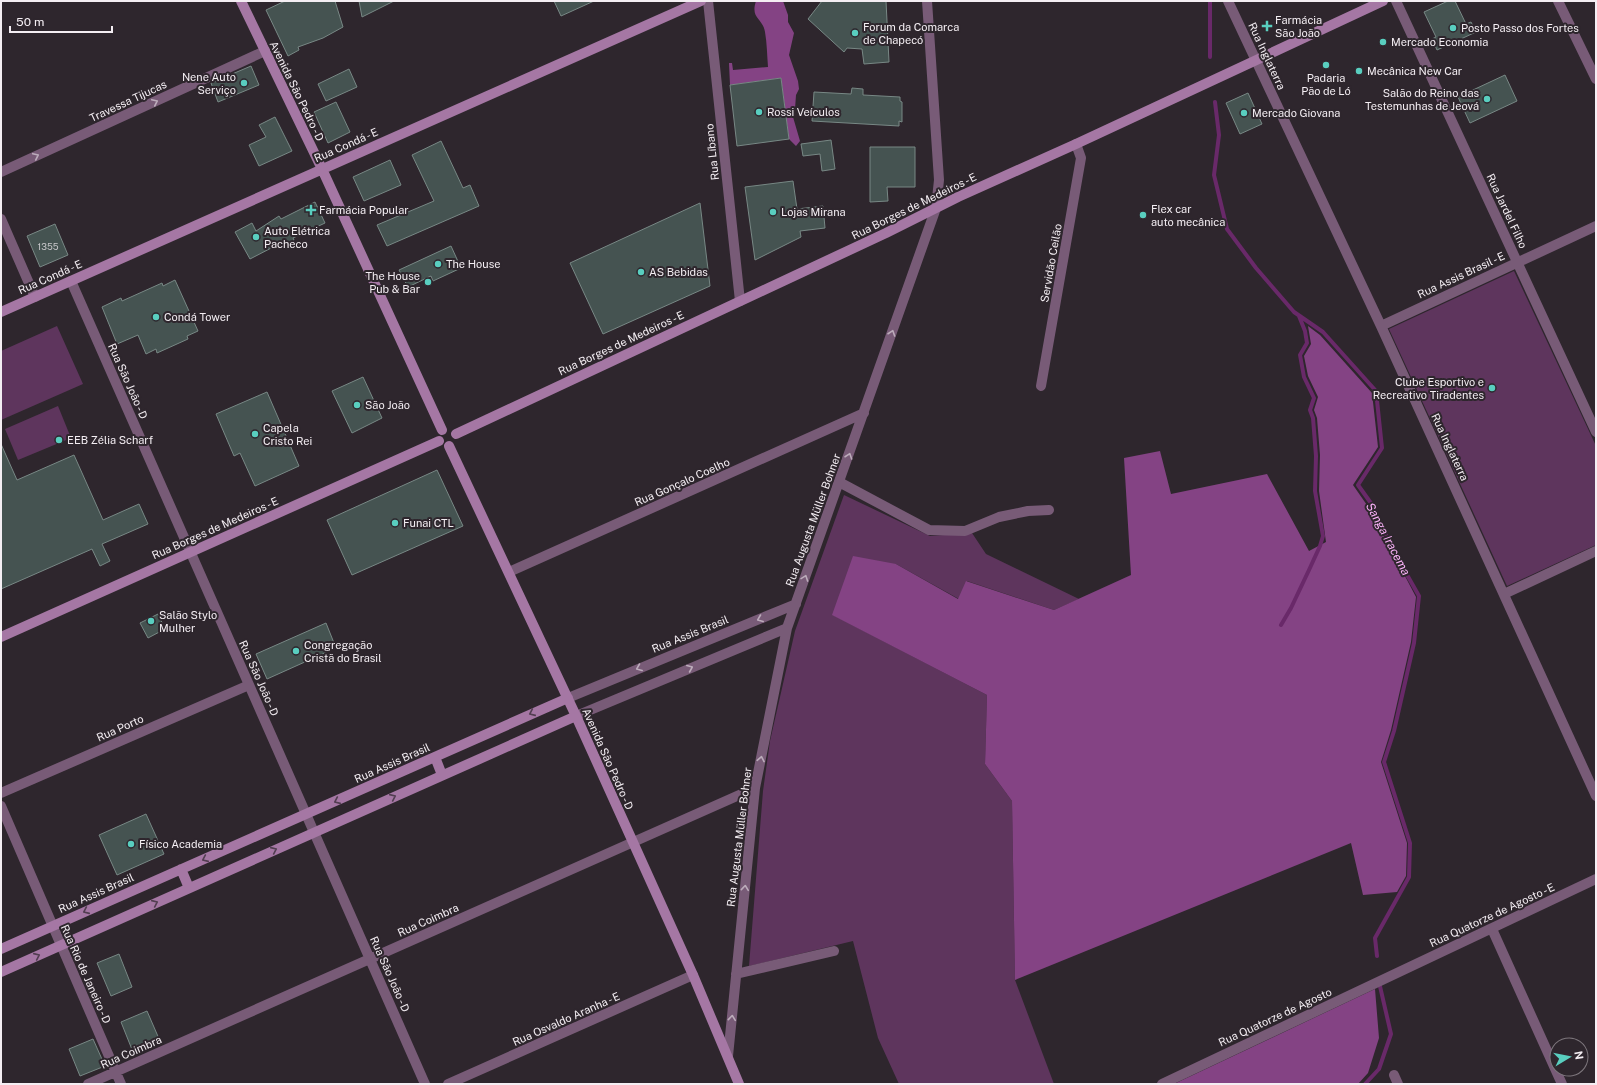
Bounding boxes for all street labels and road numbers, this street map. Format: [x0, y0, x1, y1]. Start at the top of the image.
street label: Rua Inglaterra [1246, 20, 1288, 92]
street label: Avenida São Pedro - D [268, 39, 327, 143]
street label: Travessa Tijucas [88, 78, 169, 124]
street label: Rua Líbano [703, 123, 721, 181]
street label: Rua Condá - E [312, 126, 380, 164]
street label: Rua Borges de Medeiros - E [850, 170, 978, 241]
street label: Rua Jardel Filho [1484, 172, 1530, 250]
street label: Servidão Ceilão [1038, 223, 1064, 303]
street label: Rua Assis Brasil - E [1416, 249, 1507, 300]
street label: Rua Condá - E [16, 258, 84, 296]
street label: Rua Borges de Medeiros - E [556, 308, 686, 377]
street label: Rua São João - D [106, 341, 150, 421]
street label: Rua Inglaterra [1429, 411, 1471, 483]
street label: Rua Augusta Müller Bohner [783, 452, 843, 588]
street label: Rua Gonçalo Coelho [633, 456, 732, 509]
street label: Rua Borges de Medeiros - E [150, 495, 280, 561]
street label: Rua Assis Brasil [650, 613, 730, 655]
street label: Rua São João - D [237, 638, 281, 718]
street label: Avenida São Pedro - D [580, 706, 636, 812]
street label: Rua Porto [95, 712, 145, 744]
street label: Rua Assis Brasil [352, 741, 432, 785]
street label: Rua Augusta Müller Bohner [724, 767, 754, 907]
street label: Rua Assis Brasil [56, 871, 136, 915]
street label: Rua Quatorze de Agosto - E [1428, 881, 1557, 949]
street label: Rua Coimbra [396, 901, 460, 939]
street label: Rua Rio de Janeiro - D [59, 923, 113, 1026]
street label: Rua São João - D [368, 934, 412, 1014]
street label: Rua Quatorze de Agosto [1217, 986, 1333, 1048]
street label: Rua Osvaldo Aranha - E [511, 990, 622, 1048]
street label: Rua Coimbra [99, 1033, 163, 1071]

